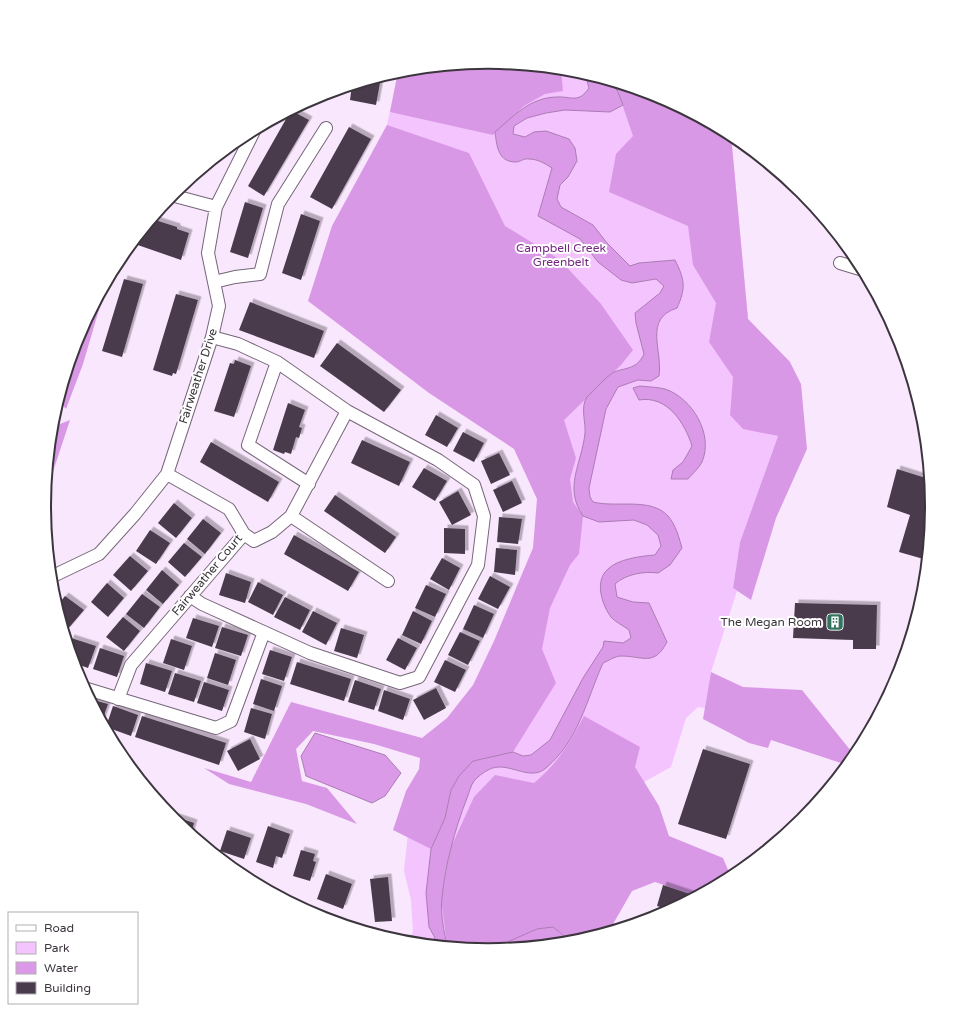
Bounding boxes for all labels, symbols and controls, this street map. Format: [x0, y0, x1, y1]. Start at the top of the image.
park label: Campbell Creek Greenbelt [516, 241, 606, 269]
street label: Fairweather Drive [176, 326, 220, 425]
street label: Fairweather Court [169, 531, 245, 619]
building icon: The Megan Room [825, 612, 845, 632]
place label: The Megan Room [720, 615, 822, 629]
legend [8, 912, 138, 1004]
text: Road [44, 921, 74, 935]
text: Park [44, 941, 70, 955]
text: Water [44, 961, 79, 975]
text: Building [44, 981, 91, 995]

